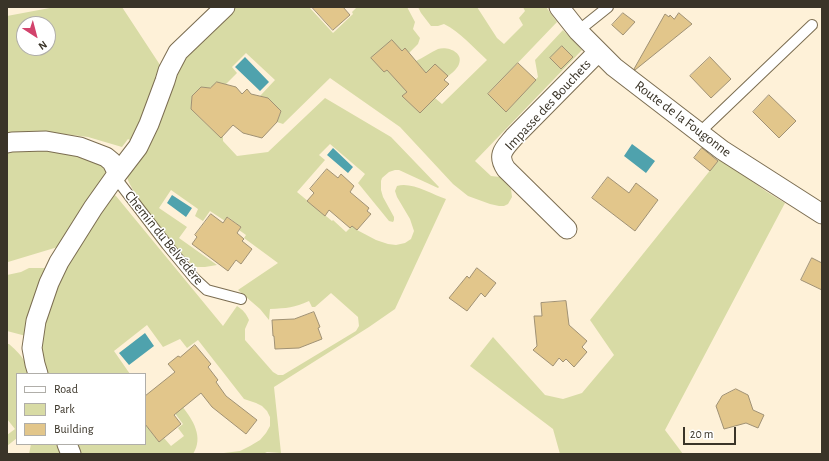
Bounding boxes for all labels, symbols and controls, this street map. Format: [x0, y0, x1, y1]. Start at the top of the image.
north arrow [16, 16, 56, 56]
text: N [36, 39, 49, 52]
street label: Impasse des Bouchets [501, 56, 595, 154]
street label: Route de la Fougonne [631, 77, 735, 161]
street label: Chemin du Belvédère [121, 188, 207, 288]
legend [16, 373, 146, 445]
text: Road [54, 383, 78, 395]
text: Park [54, 403, 75, 415]
scale bar [685, 419, 738, 445]
text: Building [54, 423, 94, 435]
text: 20 m [690, 428, 713, 440]

